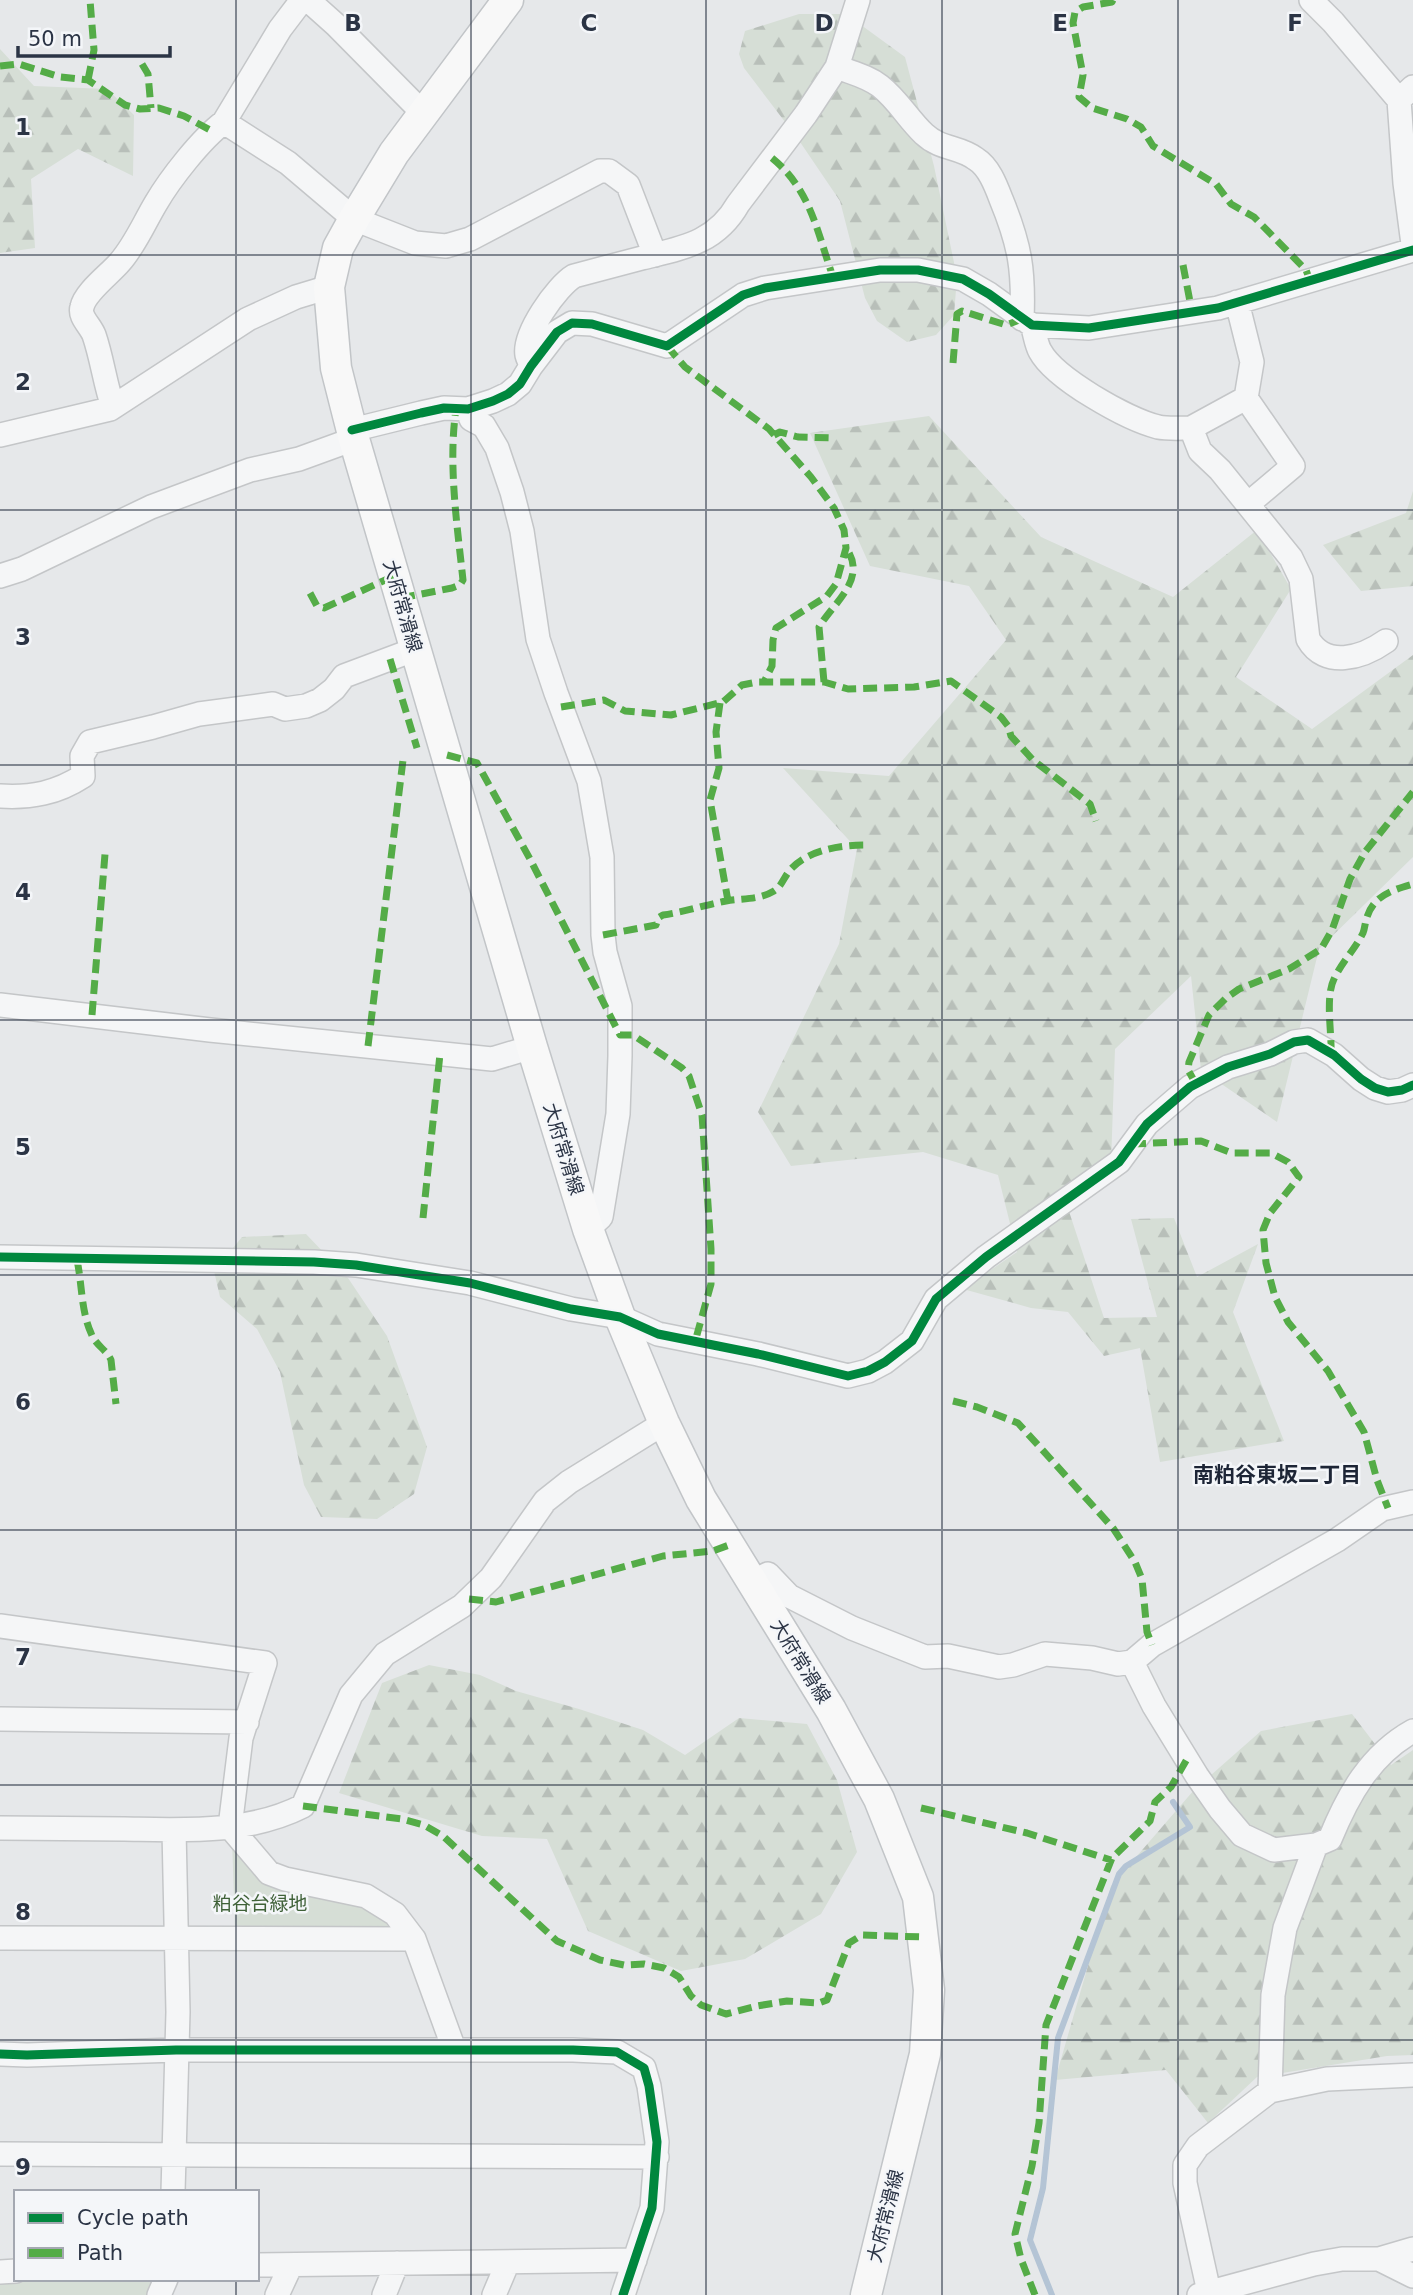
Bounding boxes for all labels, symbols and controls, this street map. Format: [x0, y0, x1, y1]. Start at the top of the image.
text: B [344, 10, 362, 36]
text: C [581, 10, 597, 36]
text: D [814, 10, 834, 36]
text: E [1052, 10, 1068, 36]
text: F [1287, 10, 1303, 36]
scale bar [18, 14, 170, 58]
text: 50 m [28, 27, 82, 51]
text: 1 [15, 114, 31, 140]
text: 2 [15, 369, 31, 395]
street label: 大府常滑線 [379, 557, 427, 655]
text: 3 [15, 624, 31, 650]
text: 4 [15, 879, 31, 905]
street label: 大府常滑線 [540, 1100, 588, 1198]
text: 5 [15, 1134, 31, 1160]
text: 6 [15, 1389, 31, 1415]
district label: 南粕谷東坂二丁目 [1193, 1463, 1361, 1487]
street label: 大府常滑線 [766, 1615, 836, 1707]
text: 7 [15, 1644, 31, 1670]
park label: 粕谷台緑地 [212, 1892, 308, 1914]
text: 8 [15, 1899, 31, 1925]
text: 9 [15, 2154, 31, 2180]
street label: 大府常滑線 [863, 2167, 907, 2265]
legend [14, 2190, 259, 2281]
text: Cycle path [77, 2206, 189, 2230]
text: Path [77, 2241, 123, 2265]

